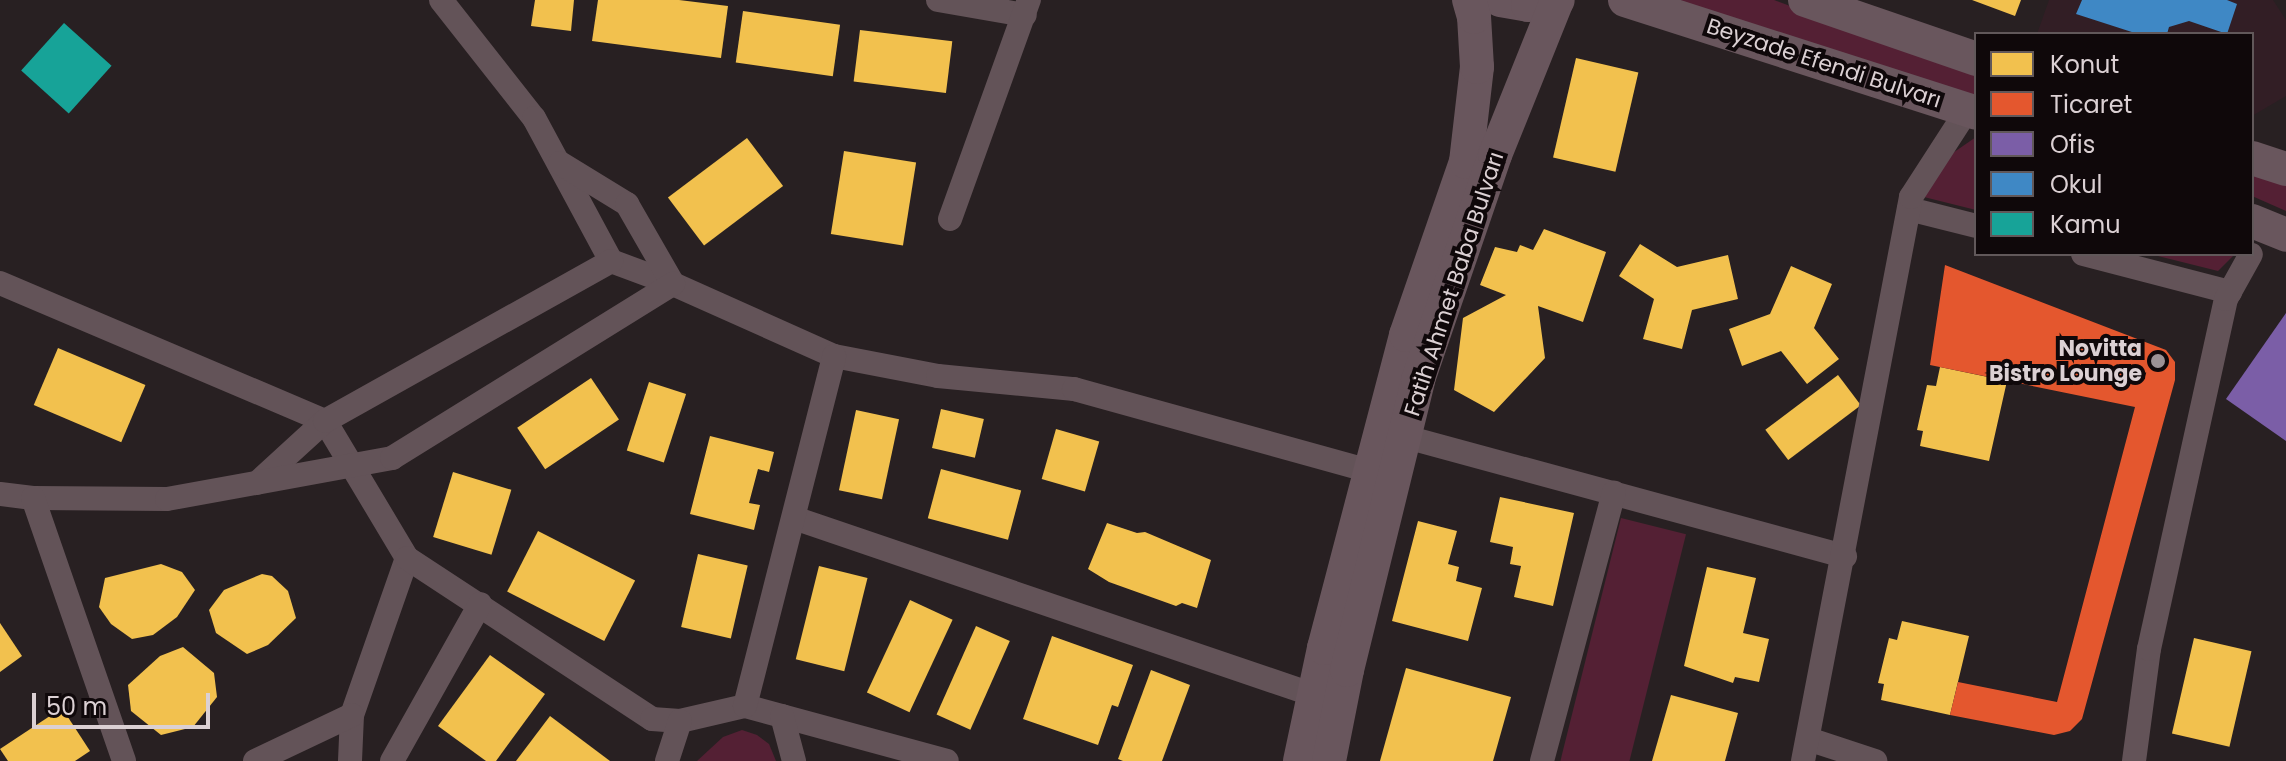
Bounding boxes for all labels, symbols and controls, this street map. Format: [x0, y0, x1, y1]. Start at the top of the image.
street label: Beyzade Efendi Bulvarı [1703, 13, 1945, 113]
legend [1974, 32, 2254, 256]
text: Konut [2050, 48, 2119, 81]
text: Ticaret [2050, 88, 2132, 121]
text: Ofis [2050, 128, 2095, 161]
street label: Fatih Ahmet Baba Bulvarı [1399, 149, 1509, 419]
text: Okul [2050, 168, 2103, 201]
text: Kamu [2050, 208, 2121, 241]
place label: Novitta Bistro Lounge [1989, 335, 2142, 386]
marker: Novitta Bistro Lounge [2149, 352, 2167, 370]
scale bar [36, 677, 214, 727]
text: 50 m [46, 690, 107, 723]

